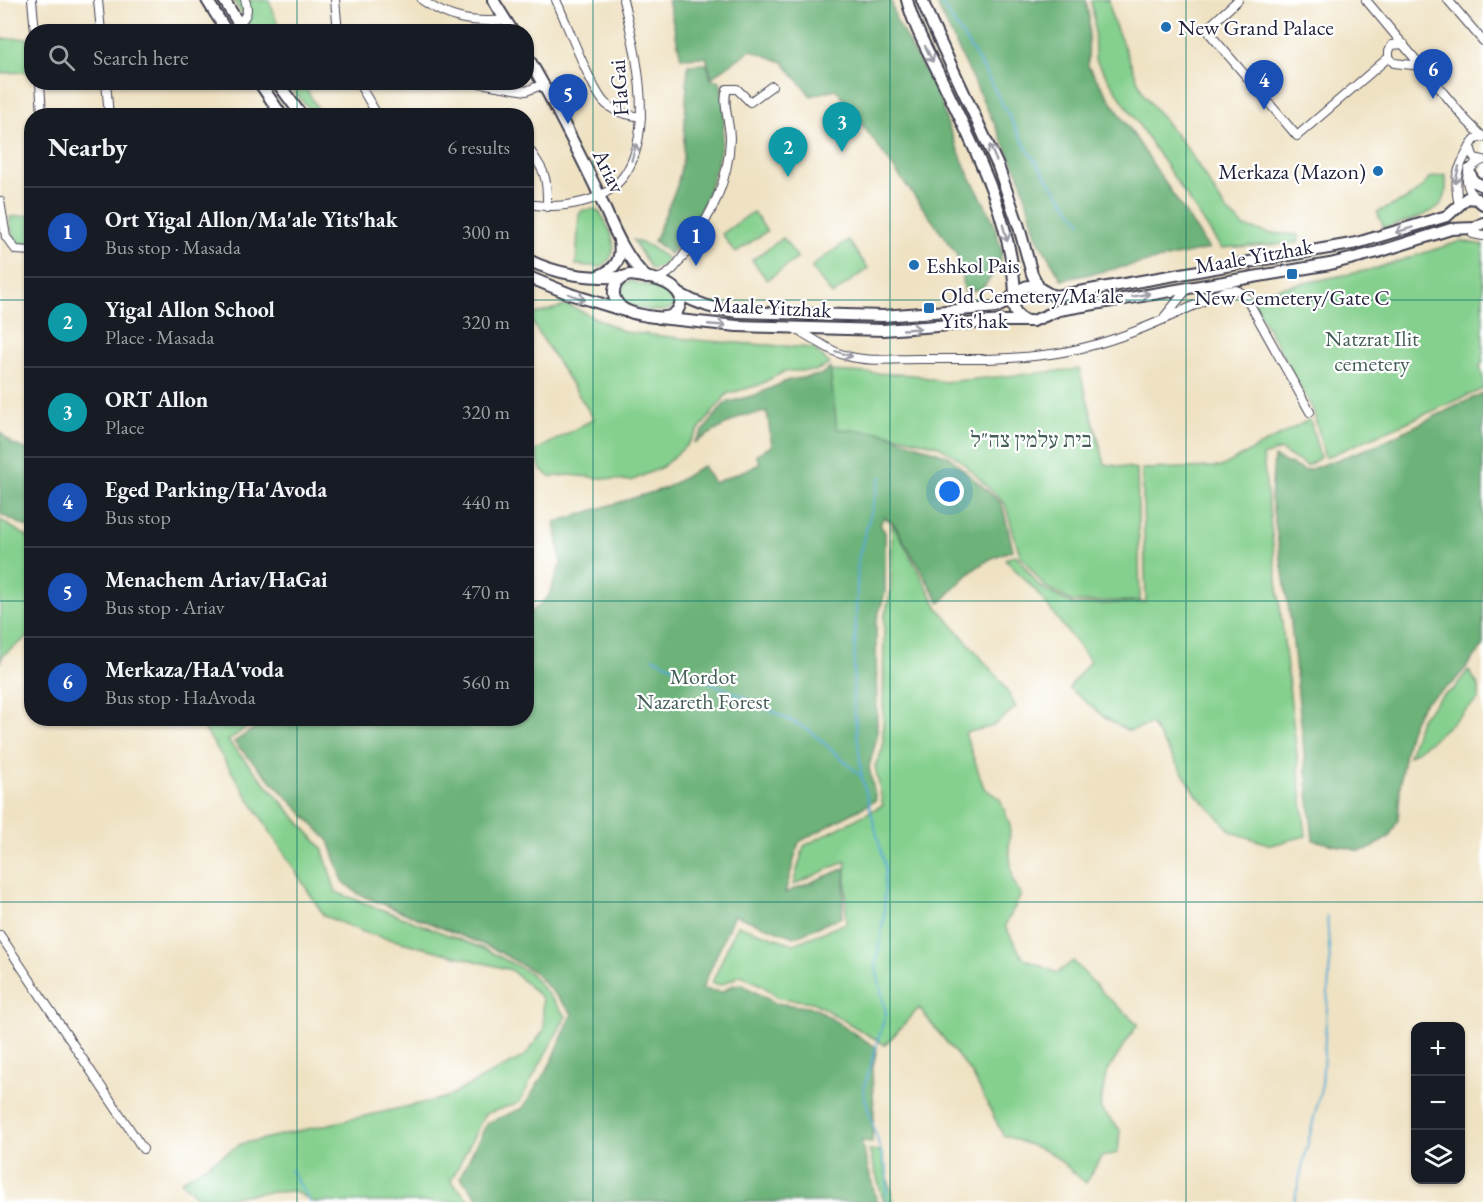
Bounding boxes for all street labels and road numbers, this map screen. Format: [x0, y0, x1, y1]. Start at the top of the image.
street label: HaGai [603, 59, 635, 117]
street label: Ariav [585, 143, 632, 198]
street label: Maale Yitzhak [1193, 231, 1316, 281]
street label: Maale Yitzhak [712, 289, 833, 325]

